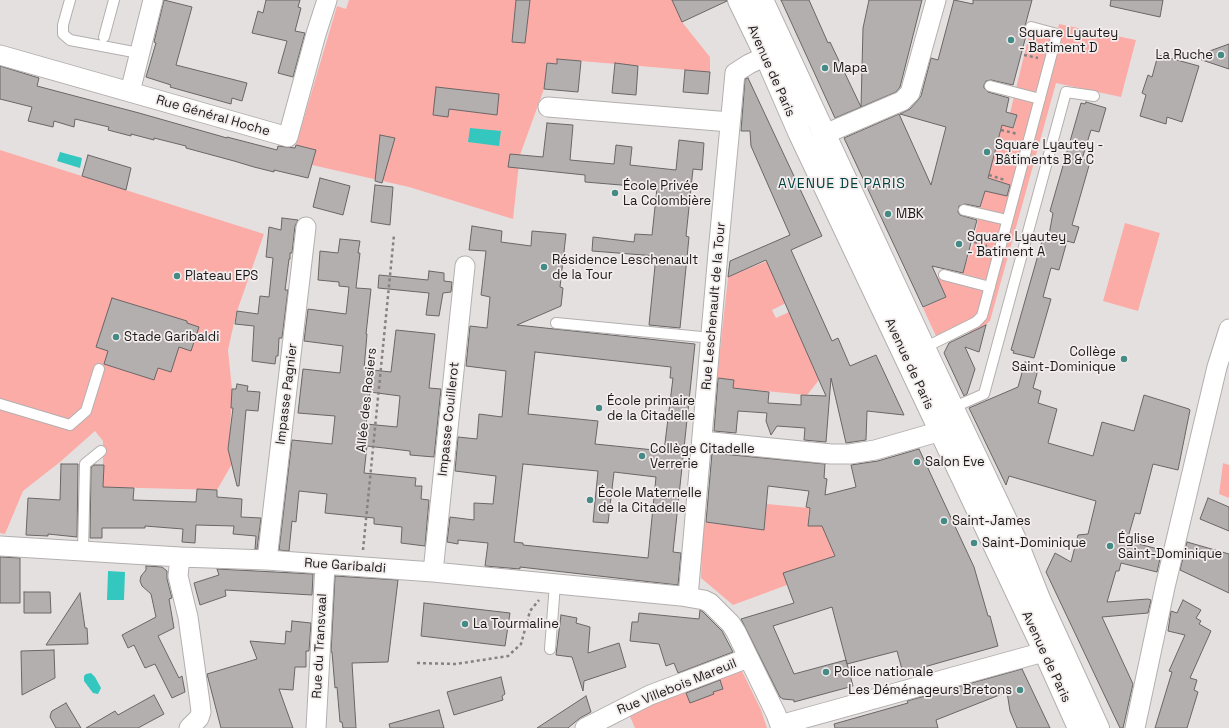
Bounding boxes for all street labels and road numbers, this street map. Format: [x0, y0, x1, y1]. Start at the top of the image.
street label: Avenue de Paris [744, 23, 798, 119]
street label: Rue Général Hoche [154, 92, 272, 140]
street label: Rue Leschenault de la Tour [699, 221, 729, 391]
street label: Avenue de Paris [881, 316, 937, 412]
street label: Impasse Pagnier [273, 342, 301, 446]
street label: Allée des Rosiers [354, 347, 380, 453]
street label: Impasse Couillerot [435, 361, 463, 477]
street label: Rue Garibaldi [304, 555, 386, 577]
street label: Rue du Transvaal [309, 593, 331, 699]
street label: Avenue de Paris [1018, 609, 1074, 705]
street label: Rue Villebois Mareuil [615, 656, 739, 718]

